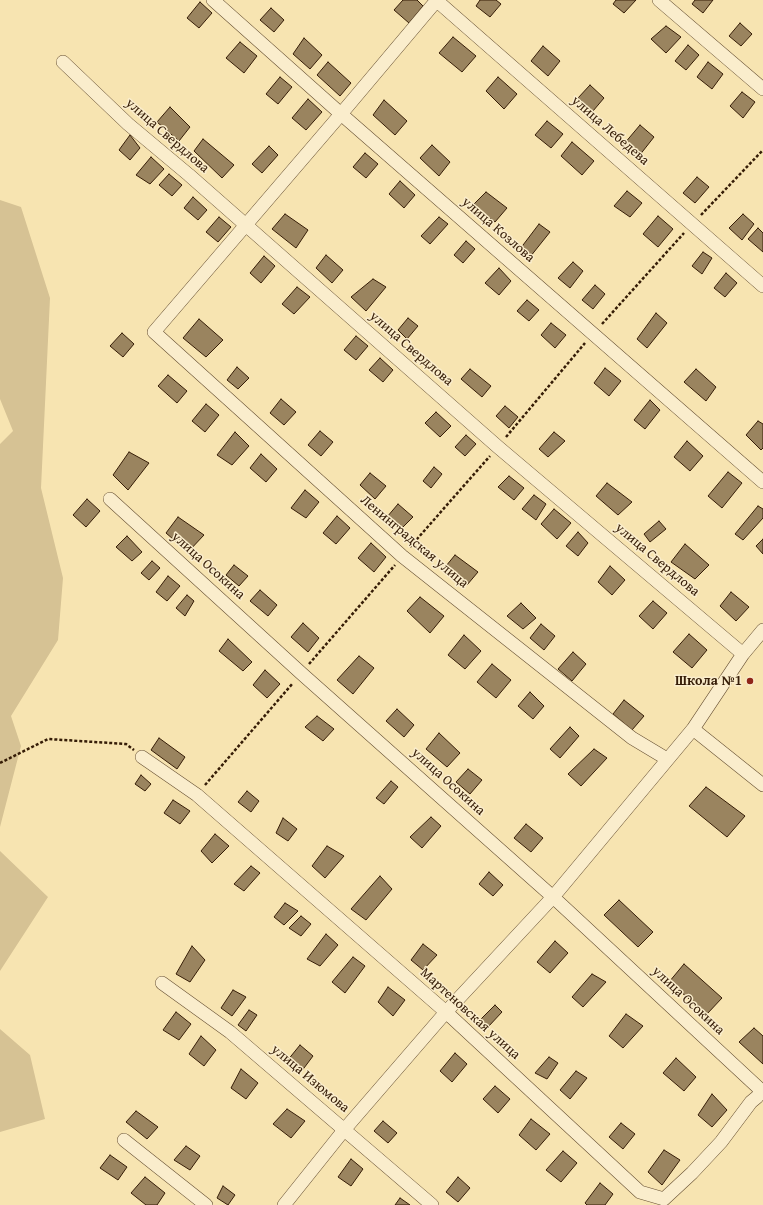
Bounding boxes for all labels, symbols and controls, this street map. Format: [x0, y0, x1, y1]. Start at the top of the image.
street label: улица Лебедева [568, 93, 652, 169]
street label: улица Свердлова [122, 95, 212, 177]
street label: улица Козлова [458, 194, 538, 266]
street label: улица Свердлова [366, 308, 456, 390]
street label: Ленинградская улица [357, 492, 471, 592]
street label: улица Свердлова [611, 520, 703, 600]
street label: улица Осокина [168, 529, 248, 603]
place label: Школа №1 [675, 673, 742, 689]
marker: Школа №1 [745, 676, 755, 686]
street label: улица Осокина [408, 745, 488, 819]
street label: улица Осокина [648, 963, 728, 1039]
street label: Мартеновская улица [417, 965, 523, 1063]
street label: улица Изюмова [267, 1041, 353, 1117]

